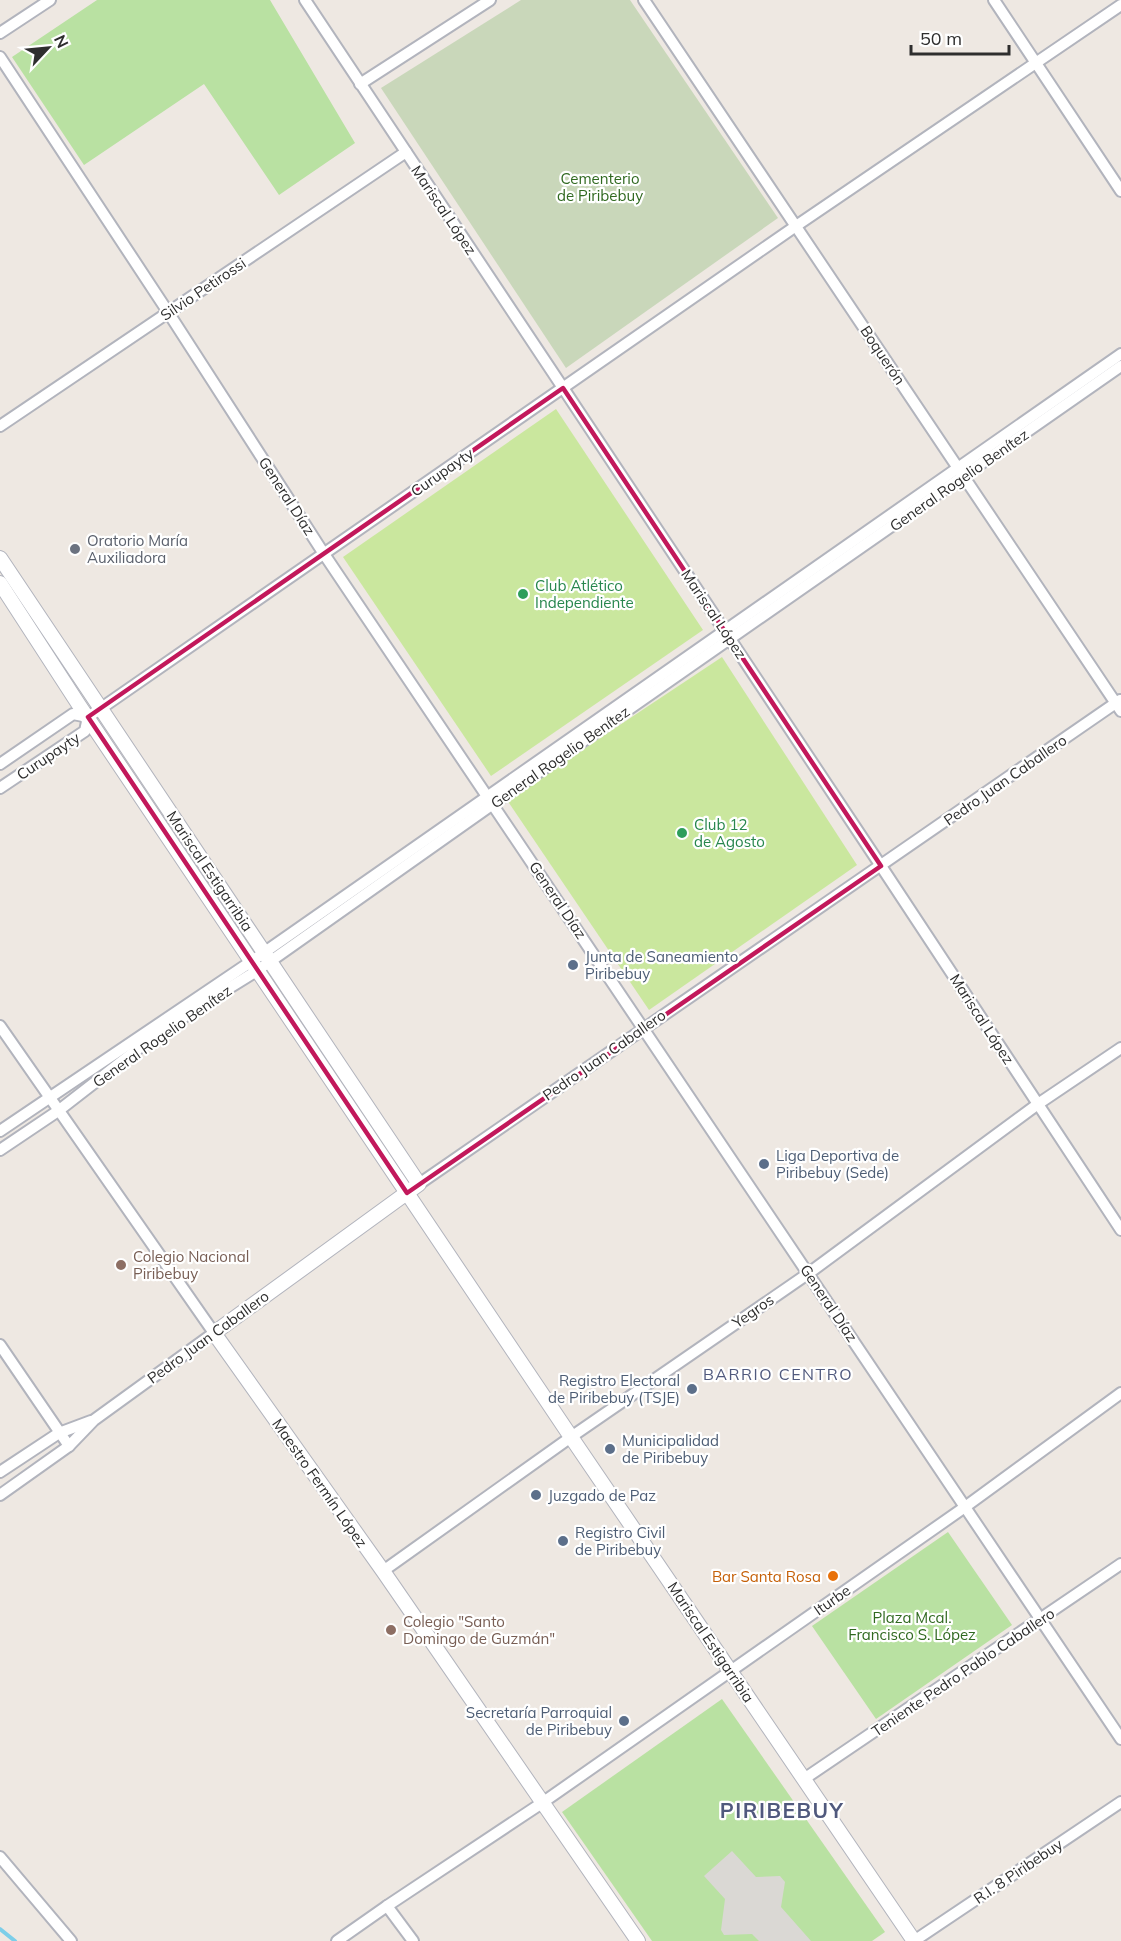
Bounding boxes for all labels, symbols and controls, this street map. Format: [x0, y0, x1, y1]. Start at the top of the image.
north arrow [18, 18, 78, 78]
scale bar [911, 18, 1008, 56]
text: 50 m [920, 27, 962, 50]
text: N [50, 32, 73, 51]
street label: Mariscal López [407, 162, 481, 258]
park label: Cementerio de Piribebuy [557, 169, 643, 205]
street label: Silvio Petirossi [157, 253, 249, 325]
street label: Boquerón [856, 322, 910, 388]
street label: General Rogelio Benítez [886, 425, 1032, 535]
street label: Curupayty [407, 444, 477, 500]
street label: General Díaz [255, 453, 319, 539]
place label: Oratorio María Auxiliadora [87, 531, 188, 567]
marker: Oratorio María Auxiliadora [68, 542, 82, 556]
street label: Mariscal López [677, 566, 751, 662]
place label: Club Atlético Independiente [535, 576, 634, 612]
marker: Club Atlético Independiente [516, 587, 530, 601]
street label: General Rogelio Benítez [487, 702, 633, 812]
street label: Curupayty [13, 728, 83, 784]
street label: Pedro Juan Caballero [940, 730, 1070, 830]
street label: Mariscal Estigarribia [163, 807, 257, 935]
place label: Club 12 de Agosto [694, 815, 765, 851]
marker: Club 12 de Agosto [675, 826, 689, 840]
street label: General Díaz [525, 858, 591, 943]
place label: Junta de Saneamiento Piribebuy [585, 947, 738, 983]
marker: Junta de Saneamiento Piribebuy [566, 958, 580, 972]
street label: Mariscal López [946, 970, 1018, 1068]
street label: General Rogelio Benítez [89, 981, 235, 1091]
street label: Pedro Juan Caballero [539, 1005, 669, 1105]
place label: Liga Deportiva de Piribebuy (Sede) [776, 1146, 899, 1182]
marker: Liga Deportiva de Piribebuy (Sede) [757, 1157, 771, 1171]
place label: Colegio Nacional Piribebuy [133, 1247, 249, 1283]
marker: Colegio Nacional Piribebuy [114, 1258, 128, 1272]
street label: General Díaz [796, 1261, 862, 1346]
street label: Pedro Juan Caballero [143, 1286, 273, 1388]
street label: Yegros [728, 1290, 777, 1333]
district label: BARRIO CENTRO [703, 1364, 853, 1384]
place label: Registro Electoral de Piribebuy (TSJE) [548, 1371, 680, 1407]
marker: Registro Electoral de Piribebuy (TSJE) [685, 1382, 699, 1396]
street label: Maestro Fermín López [268, 1415, 372, 1551]
place label: Municipalidad de Piribebuy [622, 1431, 719, 1467]
marker: Municipalidad de Piribebuy [603, 1442, 617, 1456]
place label: Juzgado de Paz [548, 1486, 656, 1505]
marker: Juzgado de Paz [529, 1488, 543, 1502]
place label: Registro Civil de Piribebuy [575, 1523, 665, 1559]
marker: Registro Civil de Piribebuy [556, 1534, 570, 1548]
place label: Bar Santa Rosa [712, 1567, 821, 1586]
marker: Bar Santa Rosa [826, 1569, 840, 1583]
street label: Mariscal Estigarribia [664, 1578, 758, 1706]
street label: Iturbe [810, 1581, 854, 1619]
street label: Teniente Pedro Pablo Caballero [868, 1604, 1058, 1740]
park label: Plaza Mcal. Francisco S. López [848, 1608, 976, 1644]
place label: Colegio "Santo Domingo de Guzmán" [403, 1612, 555, 1648]
marker: Colegio "Santo Domingo de Guzmán" [384, 1623, 398, 1637]
place label: Secretaría Parroquial de Piribebuy [466, 1703, 612, 1739]
marker: Secretaría Parroquial de Piribebuy [617, 1714, 631, 1728]
district label: PIRIBEBUY [720, 1797, 844, 1823]
street label: R.I. 8 Piribebuy [970, 1834, 1066, 1908]

